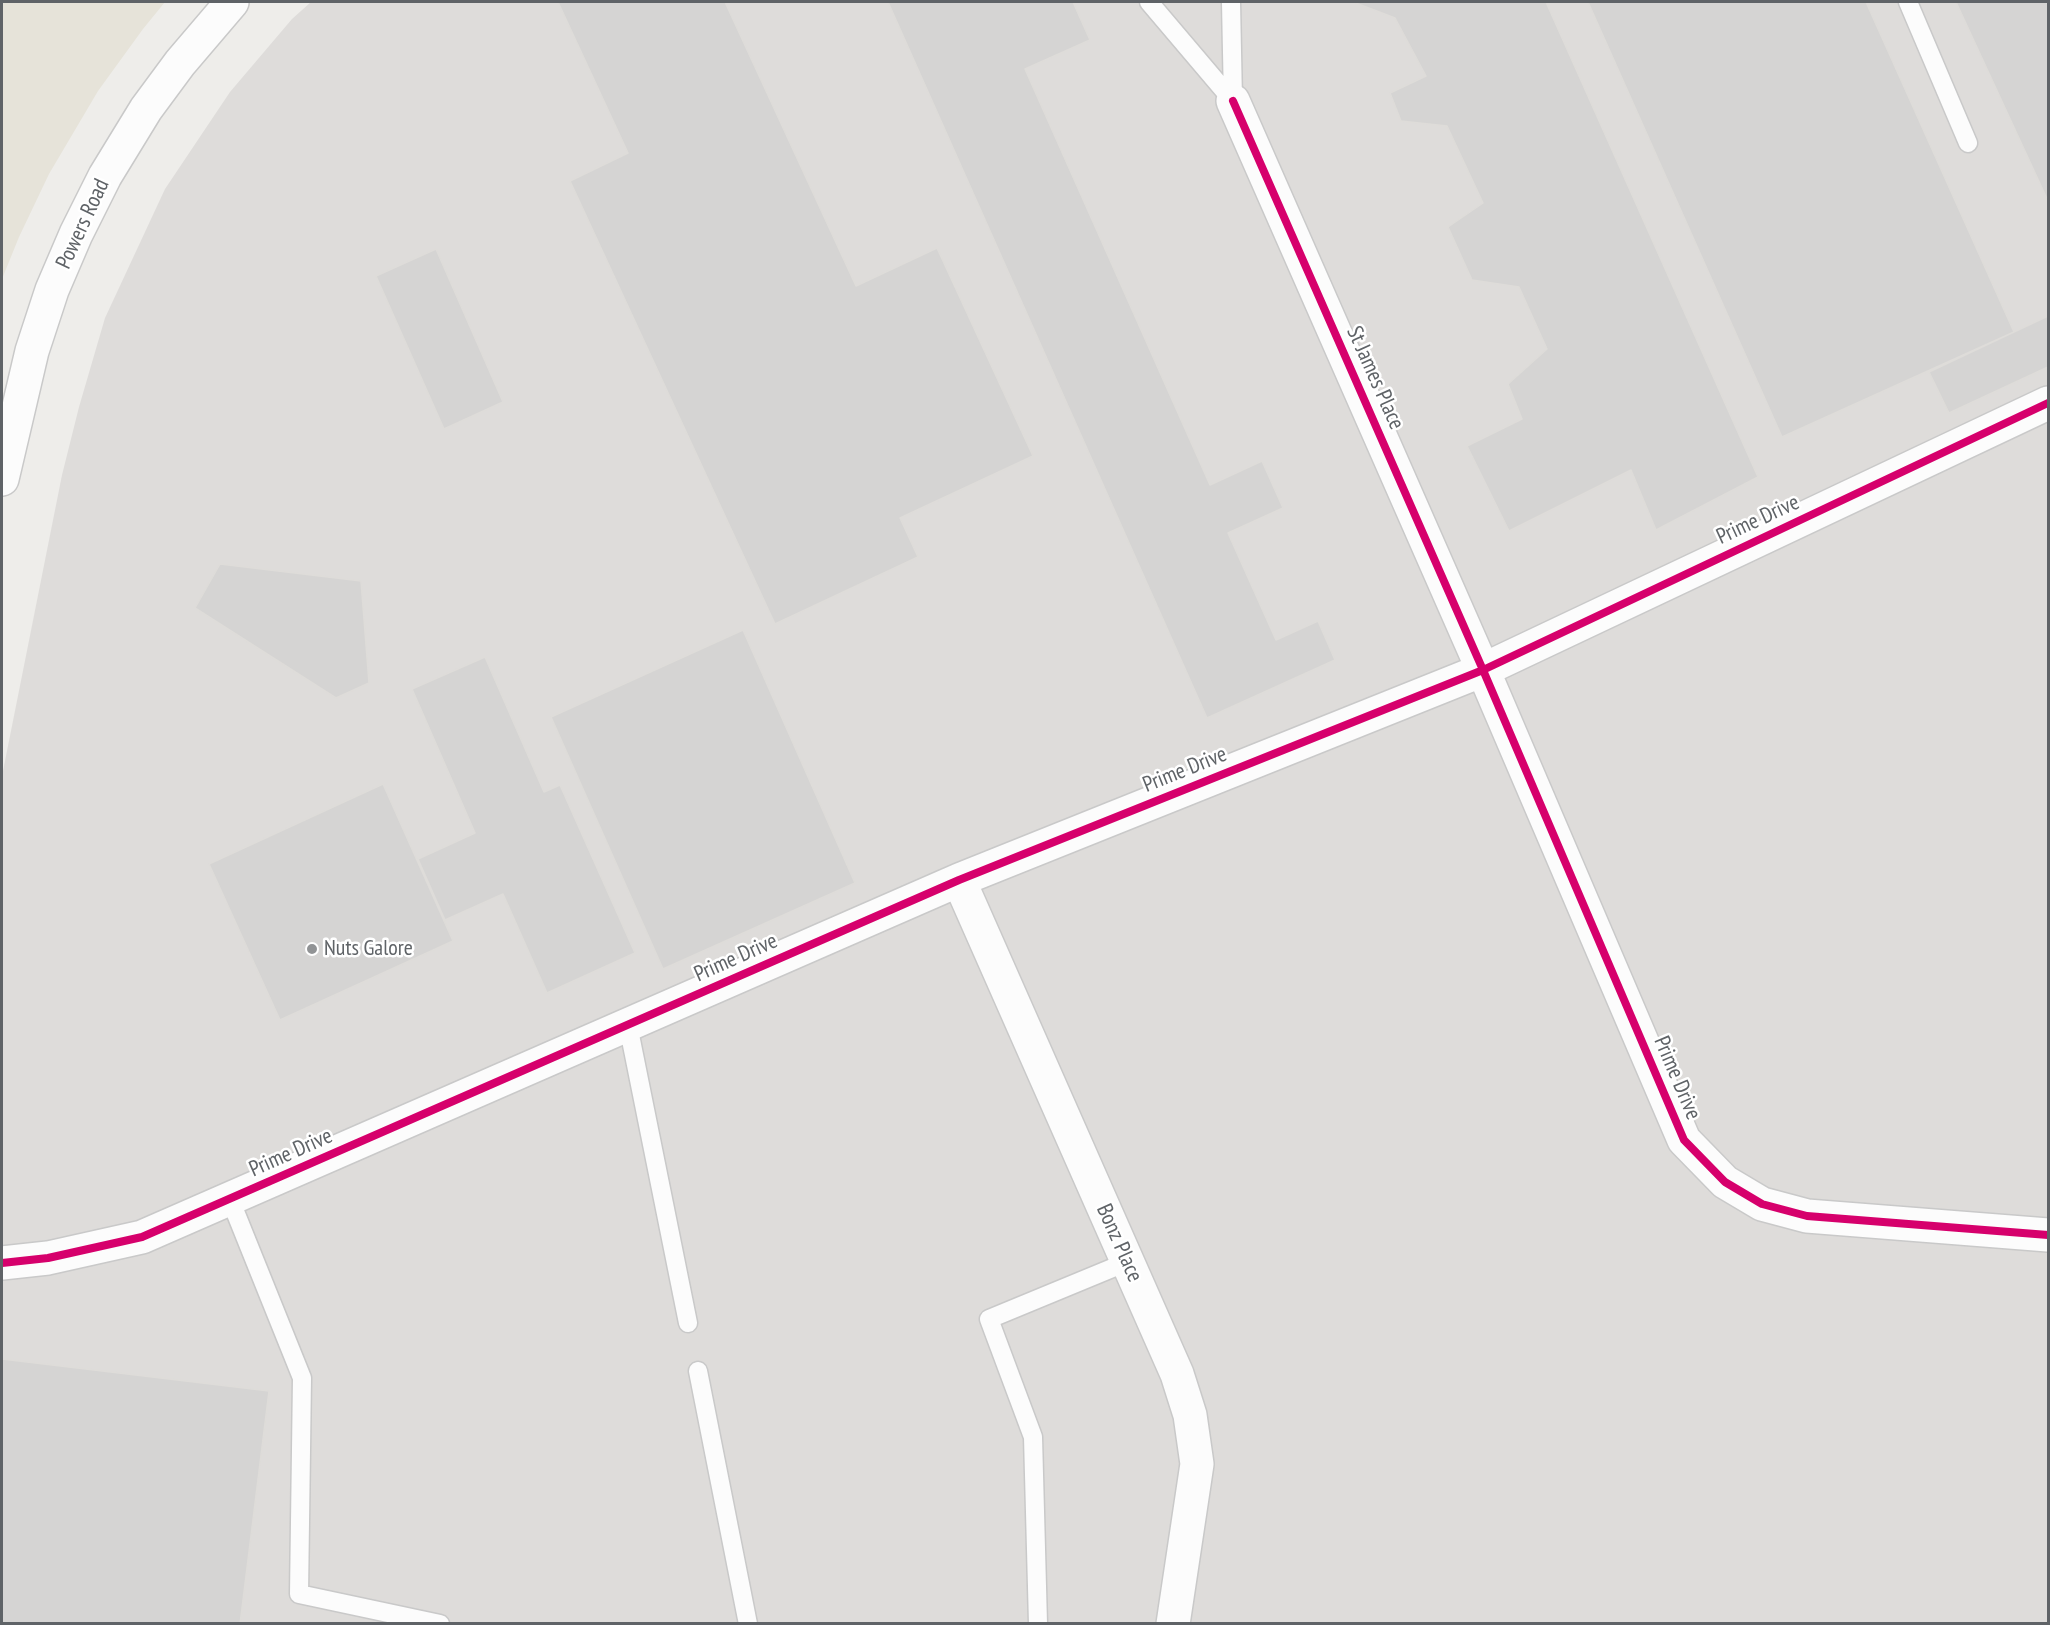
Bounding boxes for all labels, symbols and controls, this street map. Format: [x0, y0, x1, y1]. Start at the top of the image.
street label: Powers Road [51, 175, 115, 273]
street label: St James Place [1341, 322, 1409, 434]
street label: Prime Drive [1712, 489, 1804, 551]
street label: Prime Drive [1139, 741, 1231, 799]
street label: Prime Drive [690, 928, 782, 988]
place label: Nuts Galore [324, 936, 413, 962]
marker: Nuts Galore [305, 942, 319, 956]
street label: Prime Drive [1648, 1032, 1706, 1124]
street label: Prime Drive [245, 1123, 337, 1183]
street label: Bonz Place [1090, 1200, 1148, 1286]

